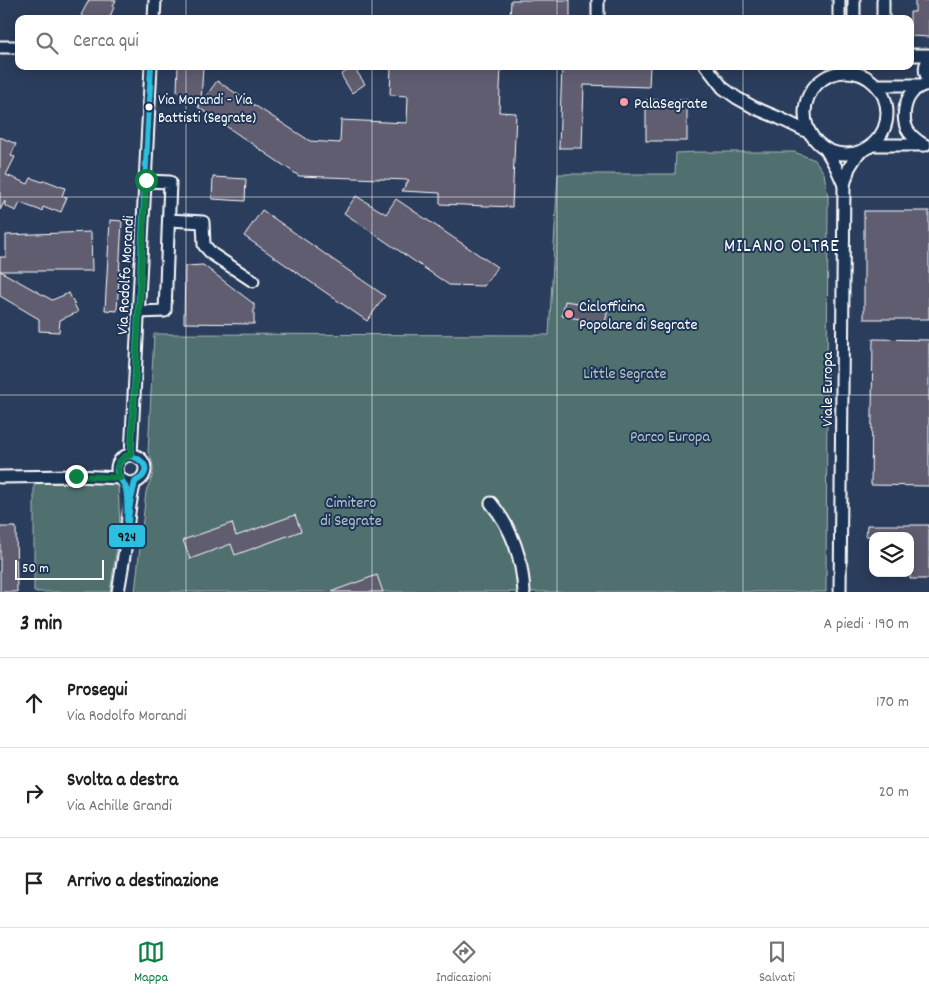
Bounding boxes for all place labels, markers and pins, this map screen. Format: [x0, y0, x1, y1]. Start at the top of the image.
place label: Via Morandi - Via Battisti (Segrate) [158, 90, 256, 130]
place label: PalaSegrate [634, 93, 708, 116]
marker: PalaSegrate [618, 96, 630, 108]
marker: Via Morandi - Via Battisti (Segrate) [144, 102, 154, 112]
place label: Ciclofficina Popolare di Segrate [579, 296, 697, 337]
marker: Ciclofficina Popolare di Segrate [563, 308, 575, 320]

